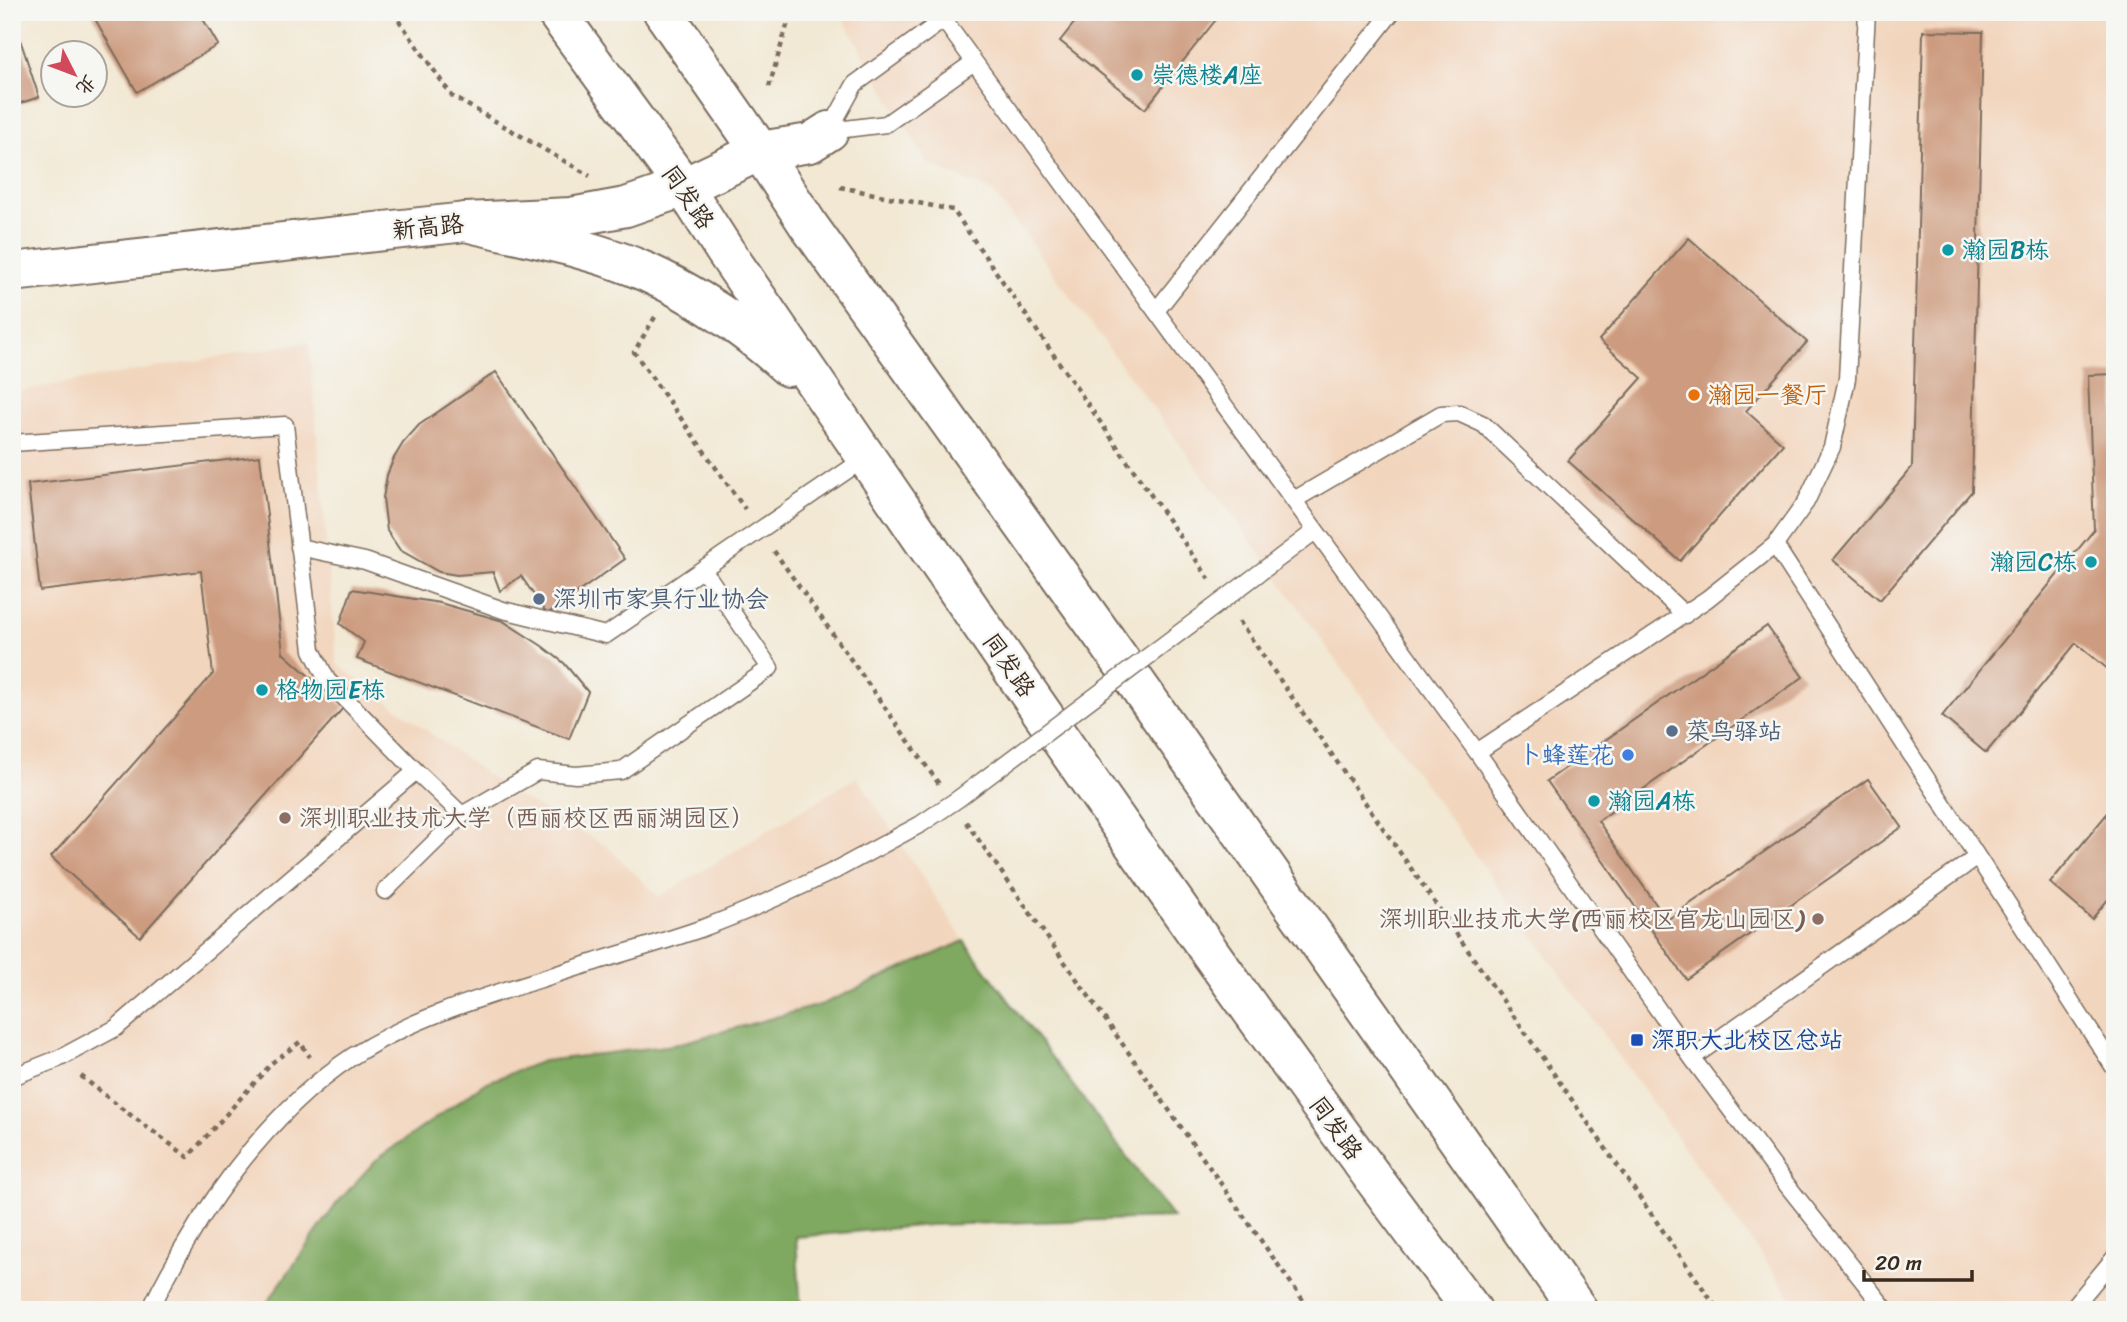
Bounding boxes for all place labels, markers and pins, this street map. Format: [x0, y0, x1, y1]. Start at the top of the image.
place label: 崇德楼A座 [1151, 54, 1263, 96]
marker: 崇德楼A座 [1129, 67, 1145, 83]
place label: 瀚园B栋 [1962, 229, 2049, 271]
marker: 瀚园B栋 [1940, 242, 1956, 258]
place label: 瀚园一餐厅 [1708, 374, 1828, 416]
marker: 瀚园一餐厅 [1686, 387, 1702, 403]
place label: 瀚园C栋 [1990, 541, 2077, 583]
marker: 瀚园C栋 [2083, 554, 2099, 570]
place label: 深圳市家具行业协会 [553, 578, 769, 620]
marker: 深圳市家具行业协会 [531, 591, 547, 607]
place label: 格物园E栋 [276, 669, 385, 711]
marker: 格物园E栋 [254, 682, 270, 698]
place label: 菜鸟驿站 [1686, 710, 1782, 752]
marker: 菜鸟驿站 [1664, 723, 1680, 739]
place label: 卜蜂莲花 [1518, 734, 1614, 776]
marker: 卜蜂莲花 [1620, 747, 1636, 763]
place label: 瀚园A栋 [1608, 780, 1696, 822]
marker: 瀚园A栋 [1586, 793, 1602, 809]
place label: 深圳职业技术大学（西丽校区西丽湖园区） [299, 797, 755, 839]
marker: 深圳职业技术大学（西丽校区西丽湖园区） [277, 810, 293, 826]
place label: 深圳职业技术大学(西丽校区官龙山园区) [1379, 898, 1805, 940]
marker: 深圳职业技术大学(西丽校区官龙山园区) [1810, 911, 1826, 927]
place label: 深职大北校区总站 [1651, 1019, 1843, 1061]
marker: 深职大北校区总站 [1629, 1032, 1645, 1048]

